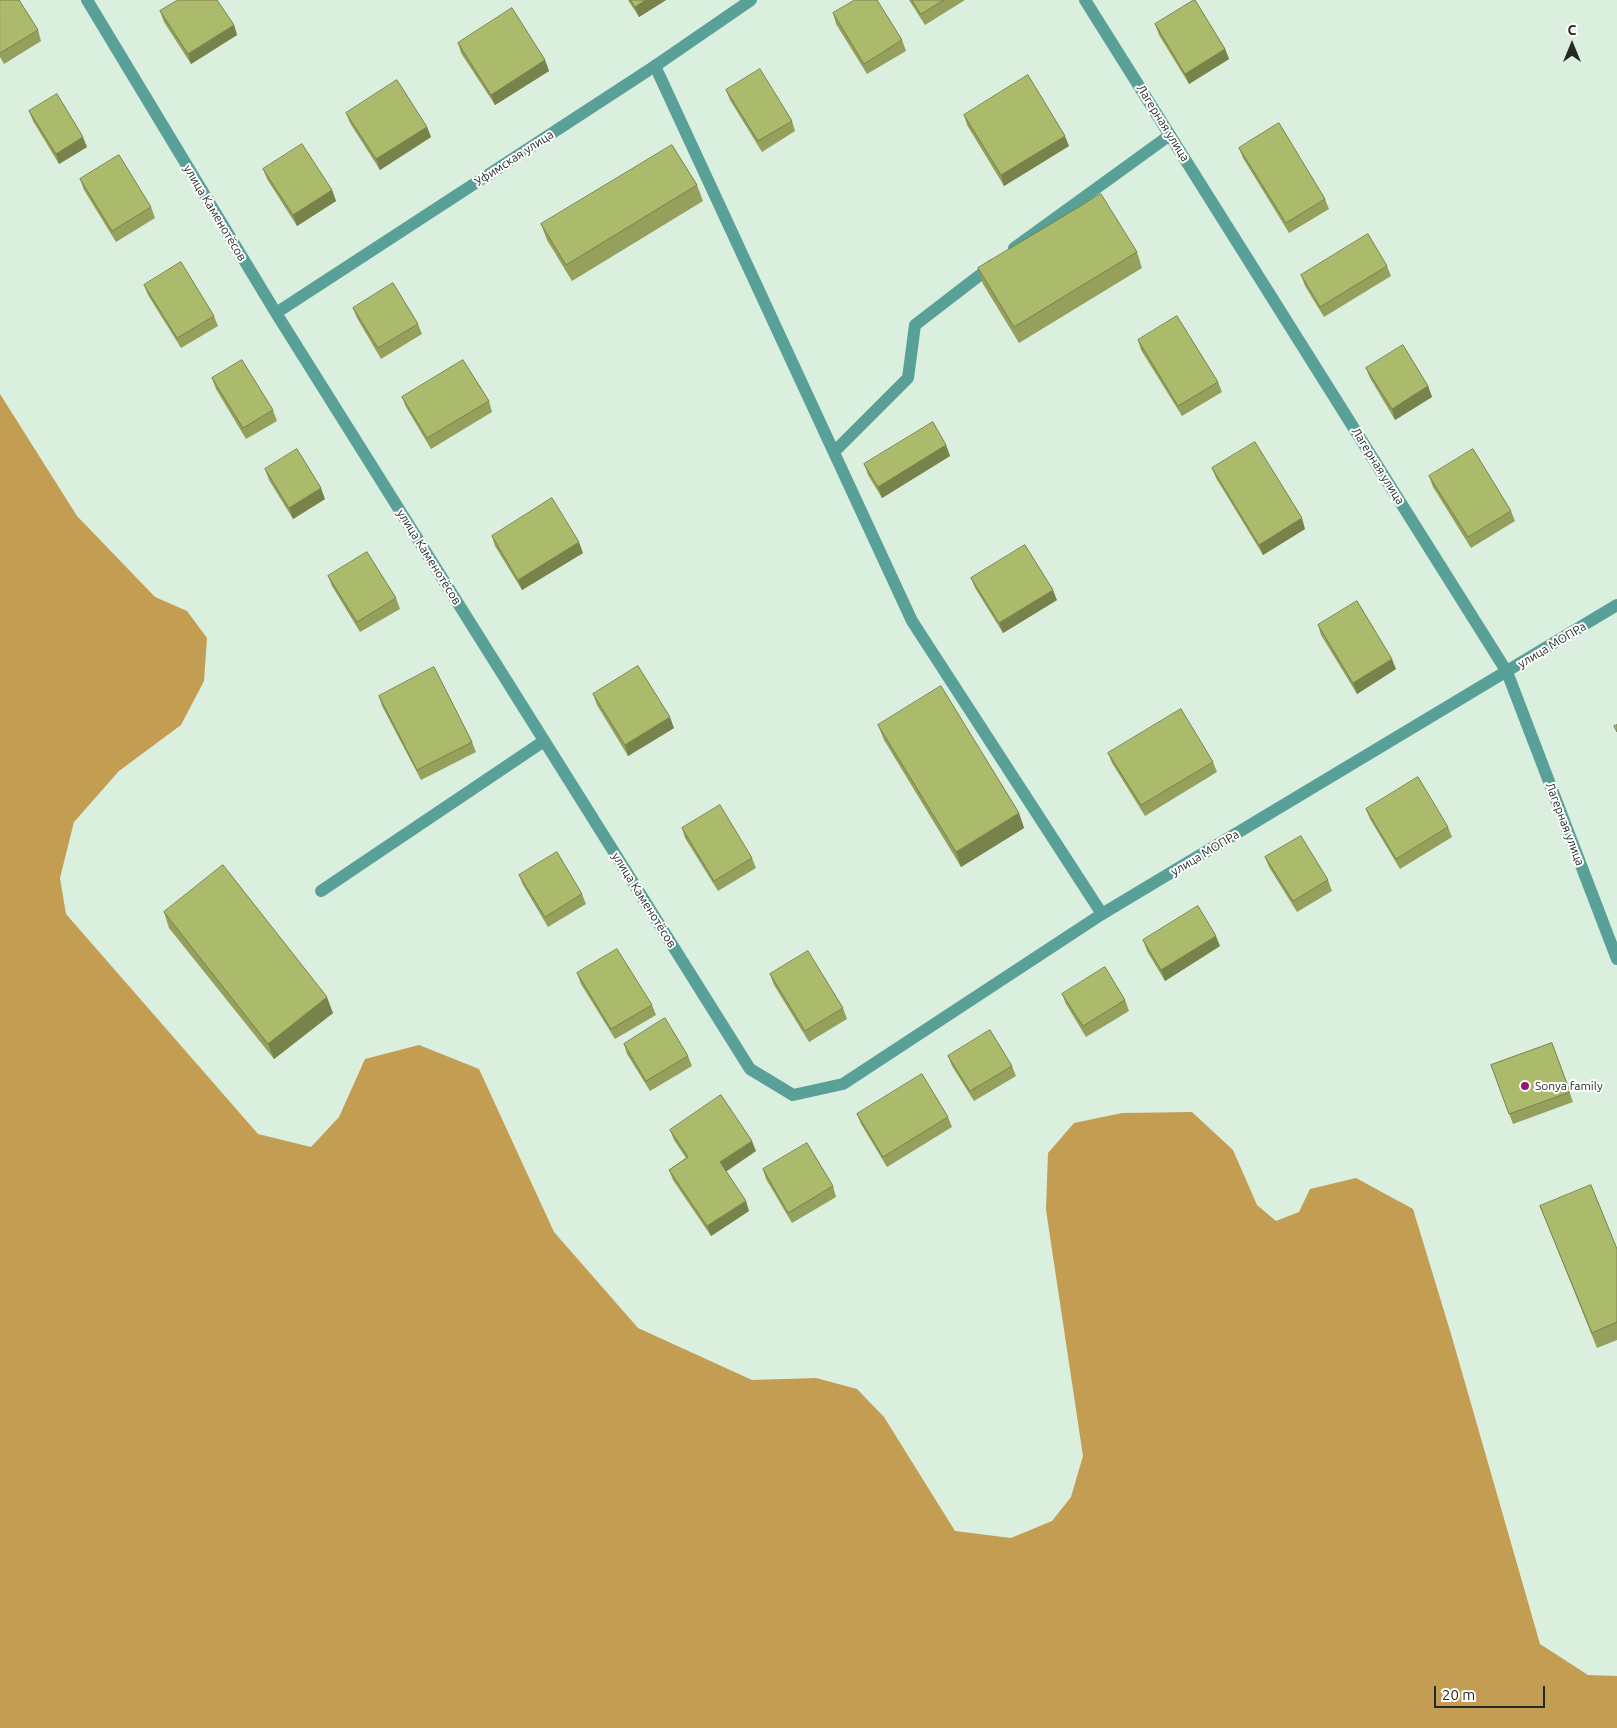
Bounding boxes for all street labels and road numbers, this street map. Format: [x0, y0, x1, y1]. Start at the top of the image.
street label: Лагерная улица [1134, 82, 1192, 164]
street label: Уфимская улица [472, 127, 556, 189]
street label: улица Каменотёсов [181, 162, 249, 264]
street label: Лагерная улица [1349, 425, 1407, 507]
street label: улица Каменотёсов [394, 507, 464, 607]
street label: улица МОПРа [1515, 619, 1589, 671]
street label: Лагерная улица [1542, 780, 1588, 868]
street label: улица МОПРа [1168, 827, 1242, 879]
street label: улица Каменотёсов [609, 850, 679, 950]

